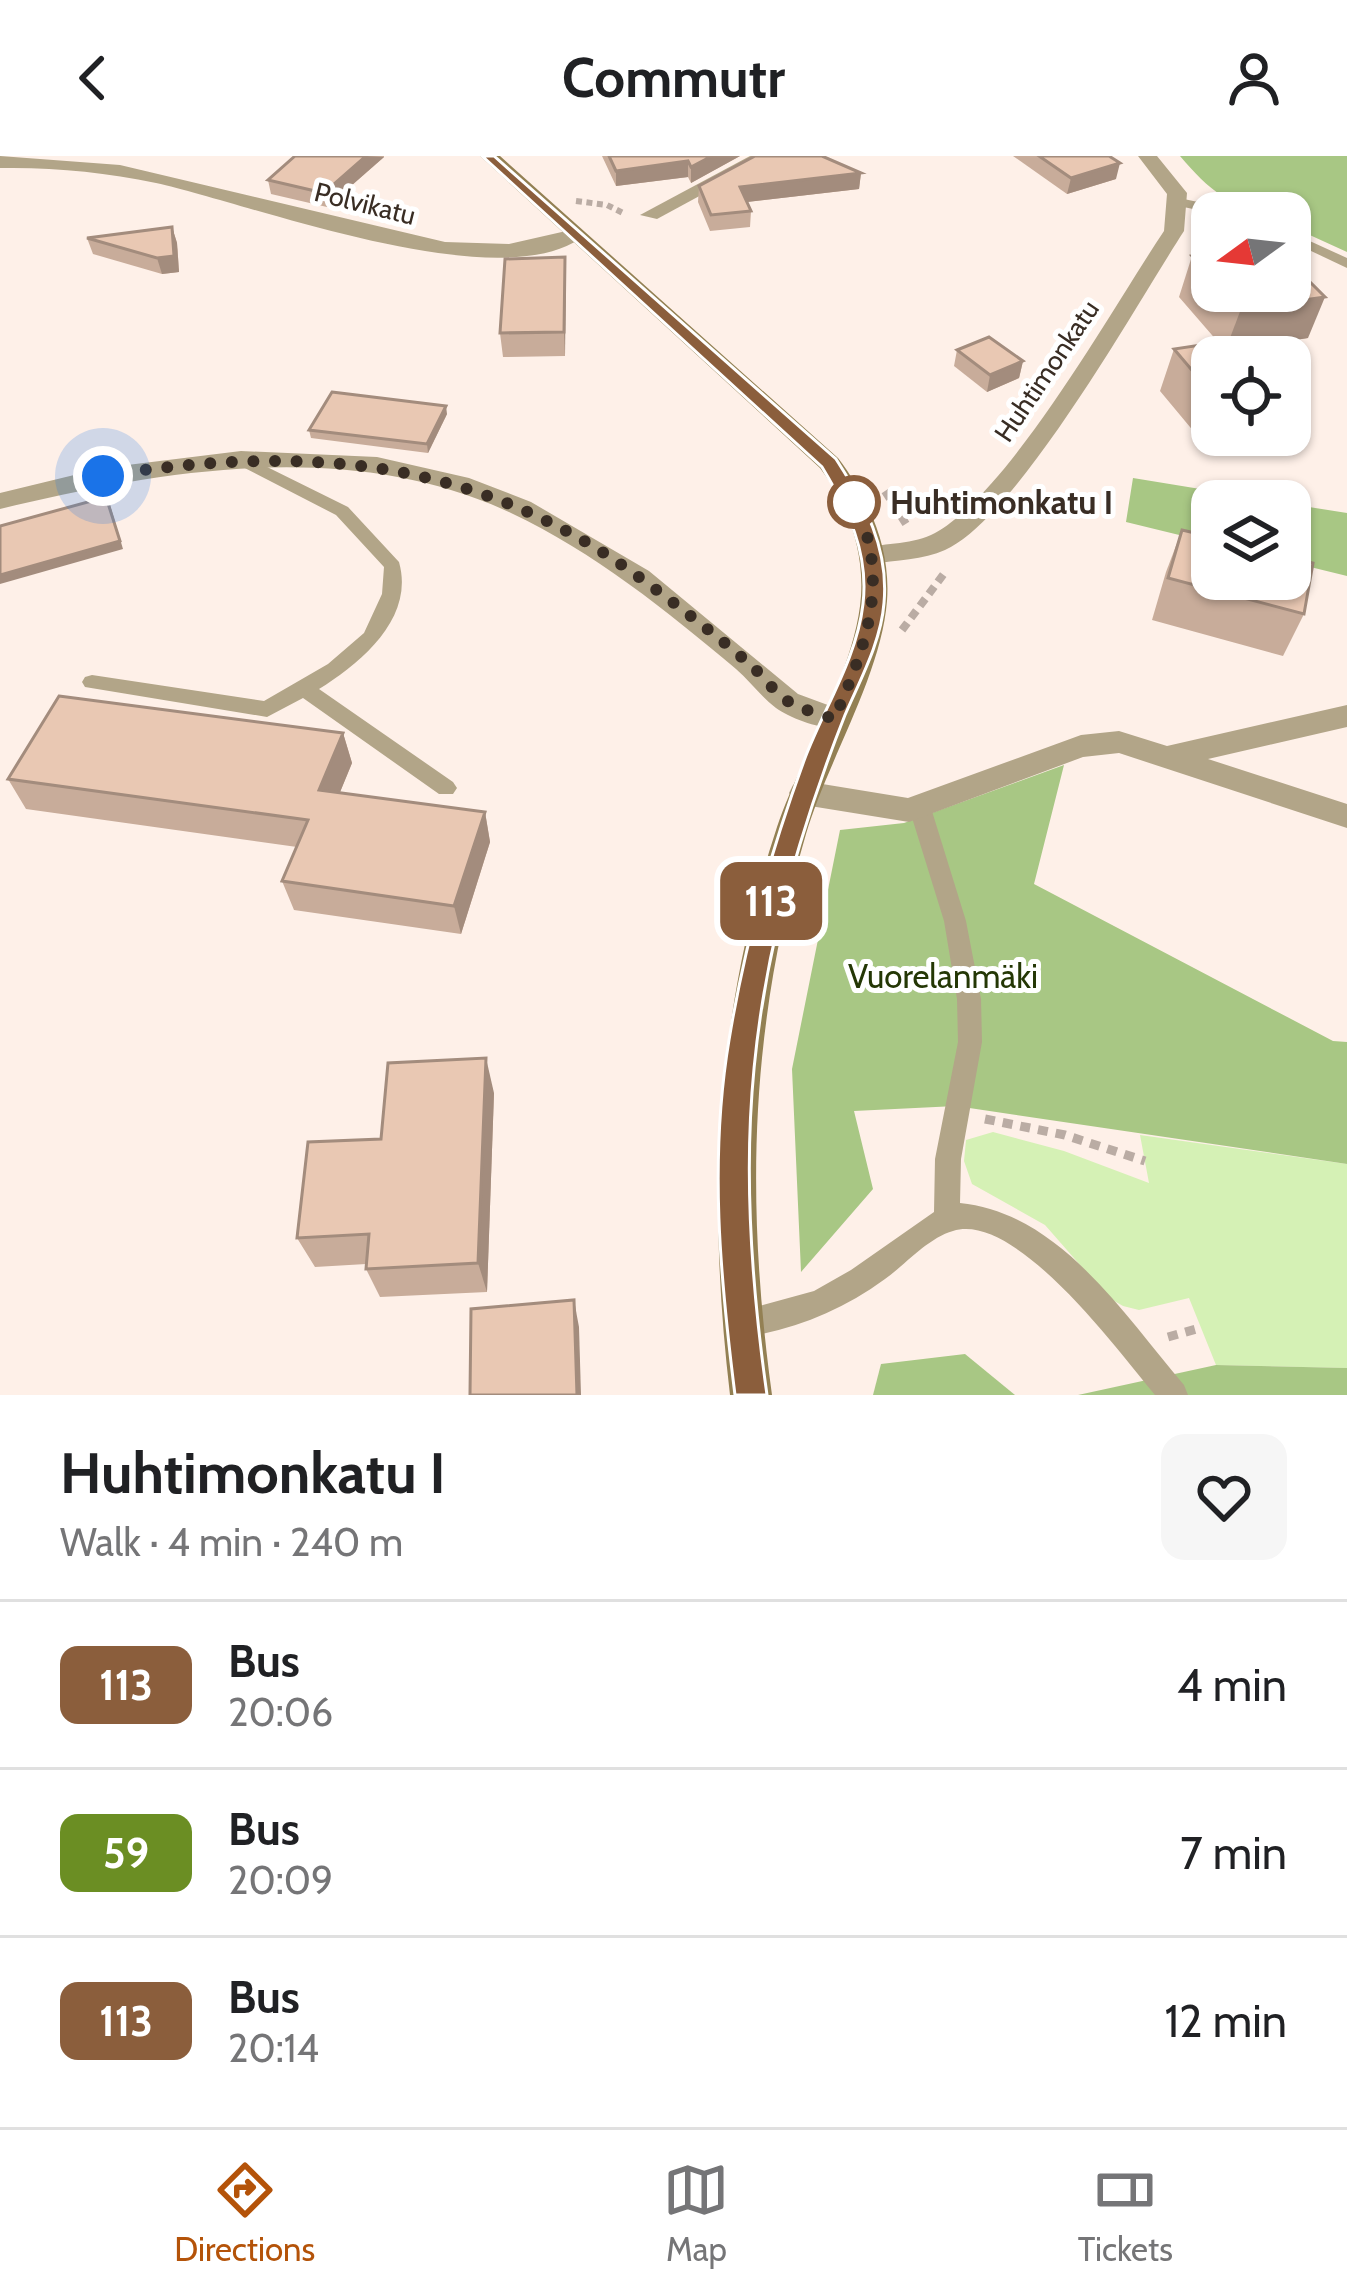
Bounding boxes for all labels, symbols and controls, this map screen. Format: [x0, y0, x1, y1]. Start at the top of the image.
icon: back [60, 45, 126, 111]
text: Commutr [562, 45, 785, 111]
icon: person [1221, 45, 1287, 111]
street label: Polvikatu [311, 175, 419, 232]
north arrow [1191, 192, 1311, 312]
map controls [1191, 192, 1311, 600]
street label: Huhtimonkatu [987, 294, 1106, 448]
button: locate [1191, 336, 1311, 456]
your location [73, 446, 133, 506]
marker: Huhtimonkatu I [829, 477, 879, 527]
button: layers [1191, 480, 1311, 600]
place label: Huhtimonkatu I [890, 482, 1113, 522]
line badge: 113 [702, 862, 840, 940]
text: 113 [744, 875, 798, 927]
park label: Vuorelanmäki [848, 956, 1038, 996]
button: heart [1161, 1434, 1287, 1560]
text: Huhtimonkatu I [60, 1438, 446, 1507]
text: Walk · 4 min · 240 m [60, 1518, 403, 1566]
text: Bus [228, 1634, 300, 1688]
text: 4 min [1177, 1658, 1287, 1712]
text: 113 [99, 1659, 153, 1711]
text: 20:06 [228, 1688, 333, 1736]
text: Bus [228, 1802, 300, 1856]
text: 7 min [1180, 1826, 1287, 1880]
text: 59 [103, 1827, 149, 1879]
text: 20:09 [228, 1856, 333, 1904]
text: Bus [228, 1970, 300, 2024]
text: 12 min [1164, 1994, 1287, 2048]
text: 113 [99, 1995, 153, 2047]
text: 20:14 [228, 2024, 319, 2072]
tab: Directions [174, 2157, 315, 2269]
tab: Map [663, 2157, 729, 2269]
tab: Tickets [1078, 2157, 1173, 2269]

